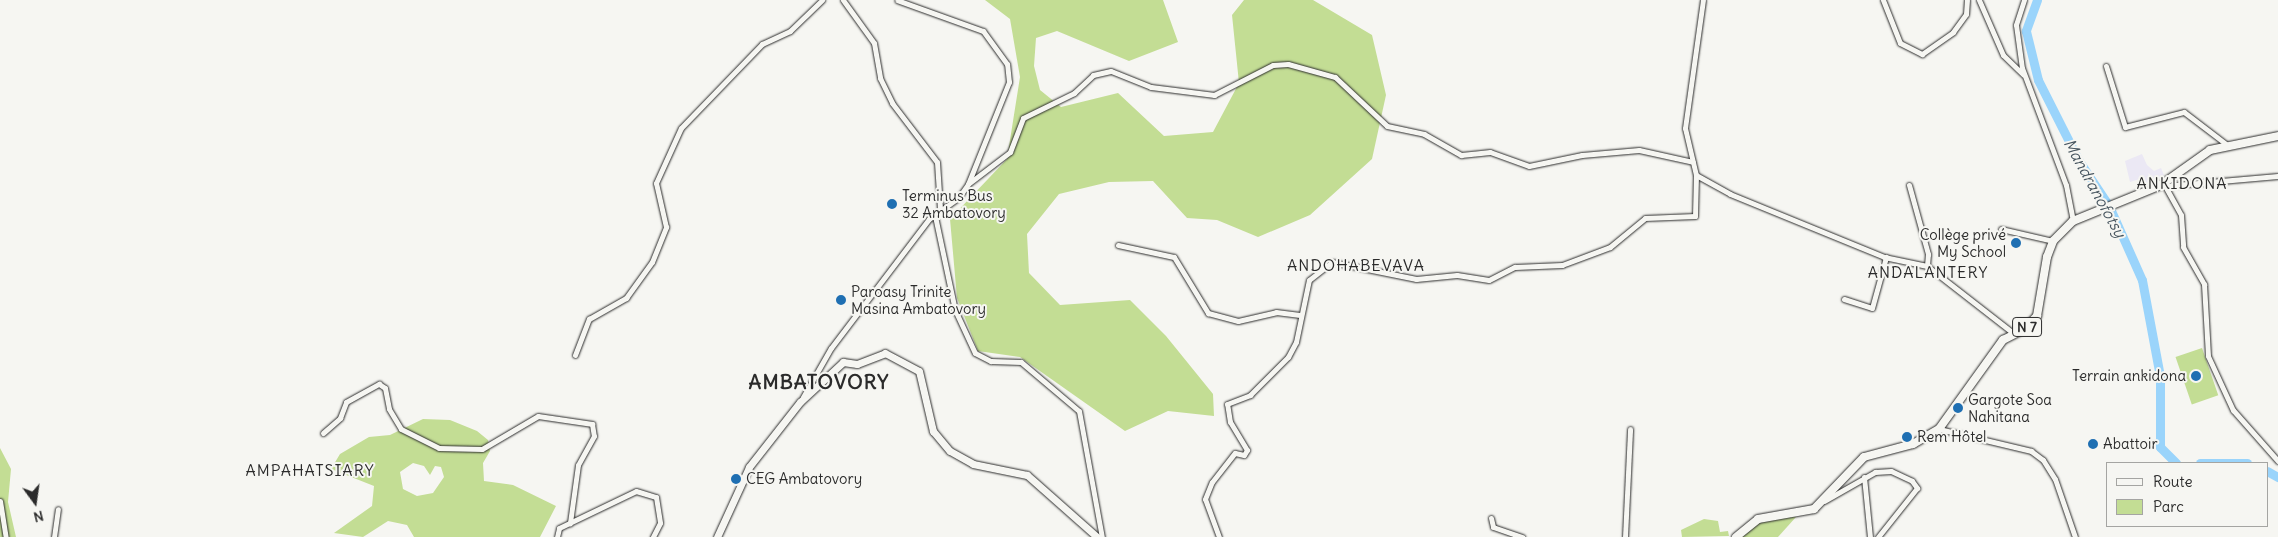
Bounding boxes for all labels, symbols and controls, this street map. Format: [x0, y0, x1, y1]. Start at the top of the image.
water label: Mandranofotsy [2060, 135, 2130, 241]
district label: ANKIDONA [2135, 173, 2229, 193]
place label: Terminus Bus 32 Ambatovory [902, 186, 1006, 221]
marker: Terminus Bus 32 Ambatovory [886, 198, 898, 210]
place label: Collège privé My School [1920, 225, 2006, 260]
marker: Collège privé My School [2010, 237, 2022, 249]
district label: ANDOHABEVAVA [1286, 255, 1426, 275]
district label: ANDALANTERY [1866, 262, 1990, 282]
place label: Paroasy Trinite Masina Ambatovory [851, 282, 986, 317]
marker: Paroasy Trinite Masina Ambatovory [835, 294, 847, 306]
road number: N 7 [2012, 316, 2042, 338]
place label: Terrain ankidona [2072, 367, 2186, 385]
district label: AMBATOVORY [747, 369, 891, 393]
marker: Terrain ankidona [2190, 370, 2202, 382]
place label: Gargote Soa Nahitana [1968, 390, 2052, 425]
marker: Gargote Soa Nahitana [1952, 402, 1964, 414]
place label: Rem Hôtel [1917, 428, 1986, 446]
marker: Rem Hôtel [1901, 431, 1913, 443]
place label: Abattoir [2103, 435, 2157, 453]
marker: Abattoir [2087, 438, 2099, 450]
district label: AMPAHATSIARY [244, 460, 376, 480]
legend [2106, 462, 2268, 527]
place label: CEG Ambatovory [746, 470, 862, 488]
text: Route [2153, 472, 2193, 491]
marker: CEG Ambatovory [730, 473, 742, 485]
north arrow [10, 477, 60, 527]
text: Parc [2153, 497, 2184, 516]
text: N [32, 507, 46, 526]

